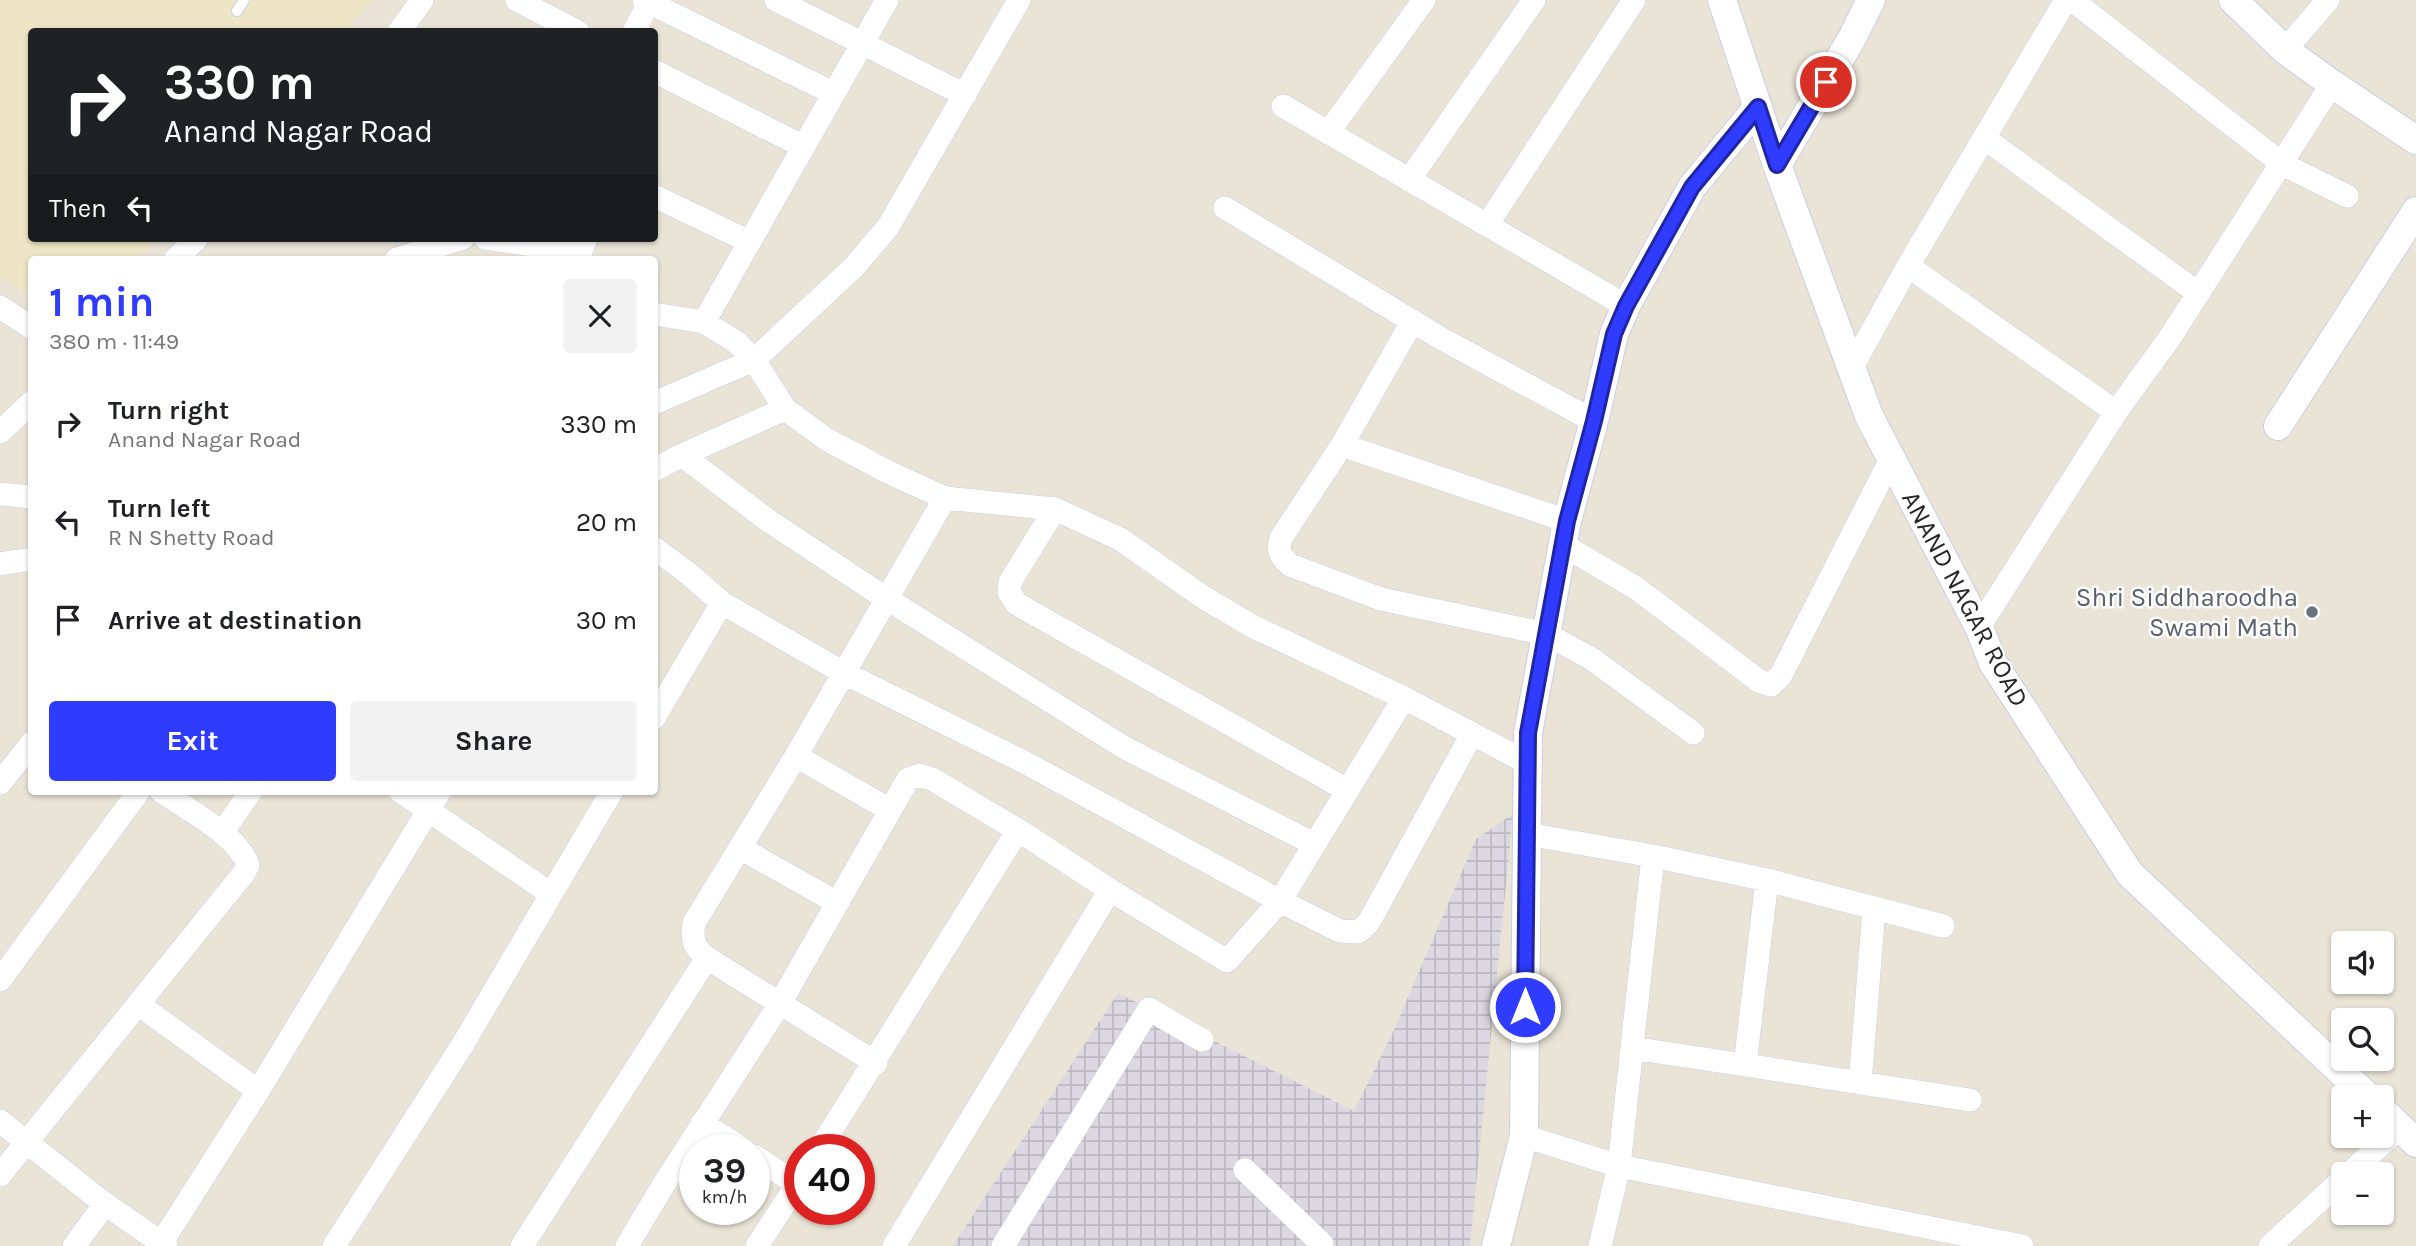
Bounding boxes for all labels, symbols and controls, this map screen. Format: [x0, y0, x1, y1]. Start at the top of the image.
pin [1796, 52, 1856, 112]
text: 330 m [164, 54, 315, 111]
icon: right [49, 56, 140, 147]
icon: arrive [1807, 63, 1845, 101]
text: Anand Nagar Road [164, 113, 433, 150]
icon: left [121, 189, 159, 227]
text: Then [49, 193, 107, 224]
text: 1 min [49, 277, 154, 327]
button: close [563, 279, 637, 353]
text: 380 m · 11:49 [49, 328, 179, 355]
text: Turn right [108, 395, 229, 426]
icon: right [49, 405, 87, 443]
text: 330 m [560, 409, 637, 440]
text: Anand Nagar Road [108, 426, 302, 453]
street label: ANAND NAGAR ROAD [1895, 486, 2035, 712]
text: Turn left [108, 493, 210, 524]
icon: left [49, 503, 87, 541]
text: 20 m [576, 507, 637, 538]
text: R N Shetty Road [108, 524, 275, 551]
place label: Shri Siddharoodha Swami Math [2076, 582, 2298, 643]
icon: arrive [49, 601, 87, 639]
marker: Shri Siddharoodha Swami Math [2304, 604, 2320, 620]
text: Arrive at destination [108, 605, 362, 636]
text: 30 m [576, 605, 637, 636]
button: Exit [49, 701, 336, 781]
button: Share [350, 701, 637, 781]
map controls [2331, 931, 2394, 1225]
button: sound [2331, 931, 2394, 994]
position arrow [1488, 970, 1562, 1044]
button: search [2331, 1008, 2394, 1071]
button: + [2331, 1085, 2394, 1148]
speed limit sign: 40 [784, 1134, 875, 1225]
text: 39 [703, 1150, 746, 1191]
button: − [2331, 1162, 2394, 1225]
text: km/h [702, 1186, 747, 1208]

